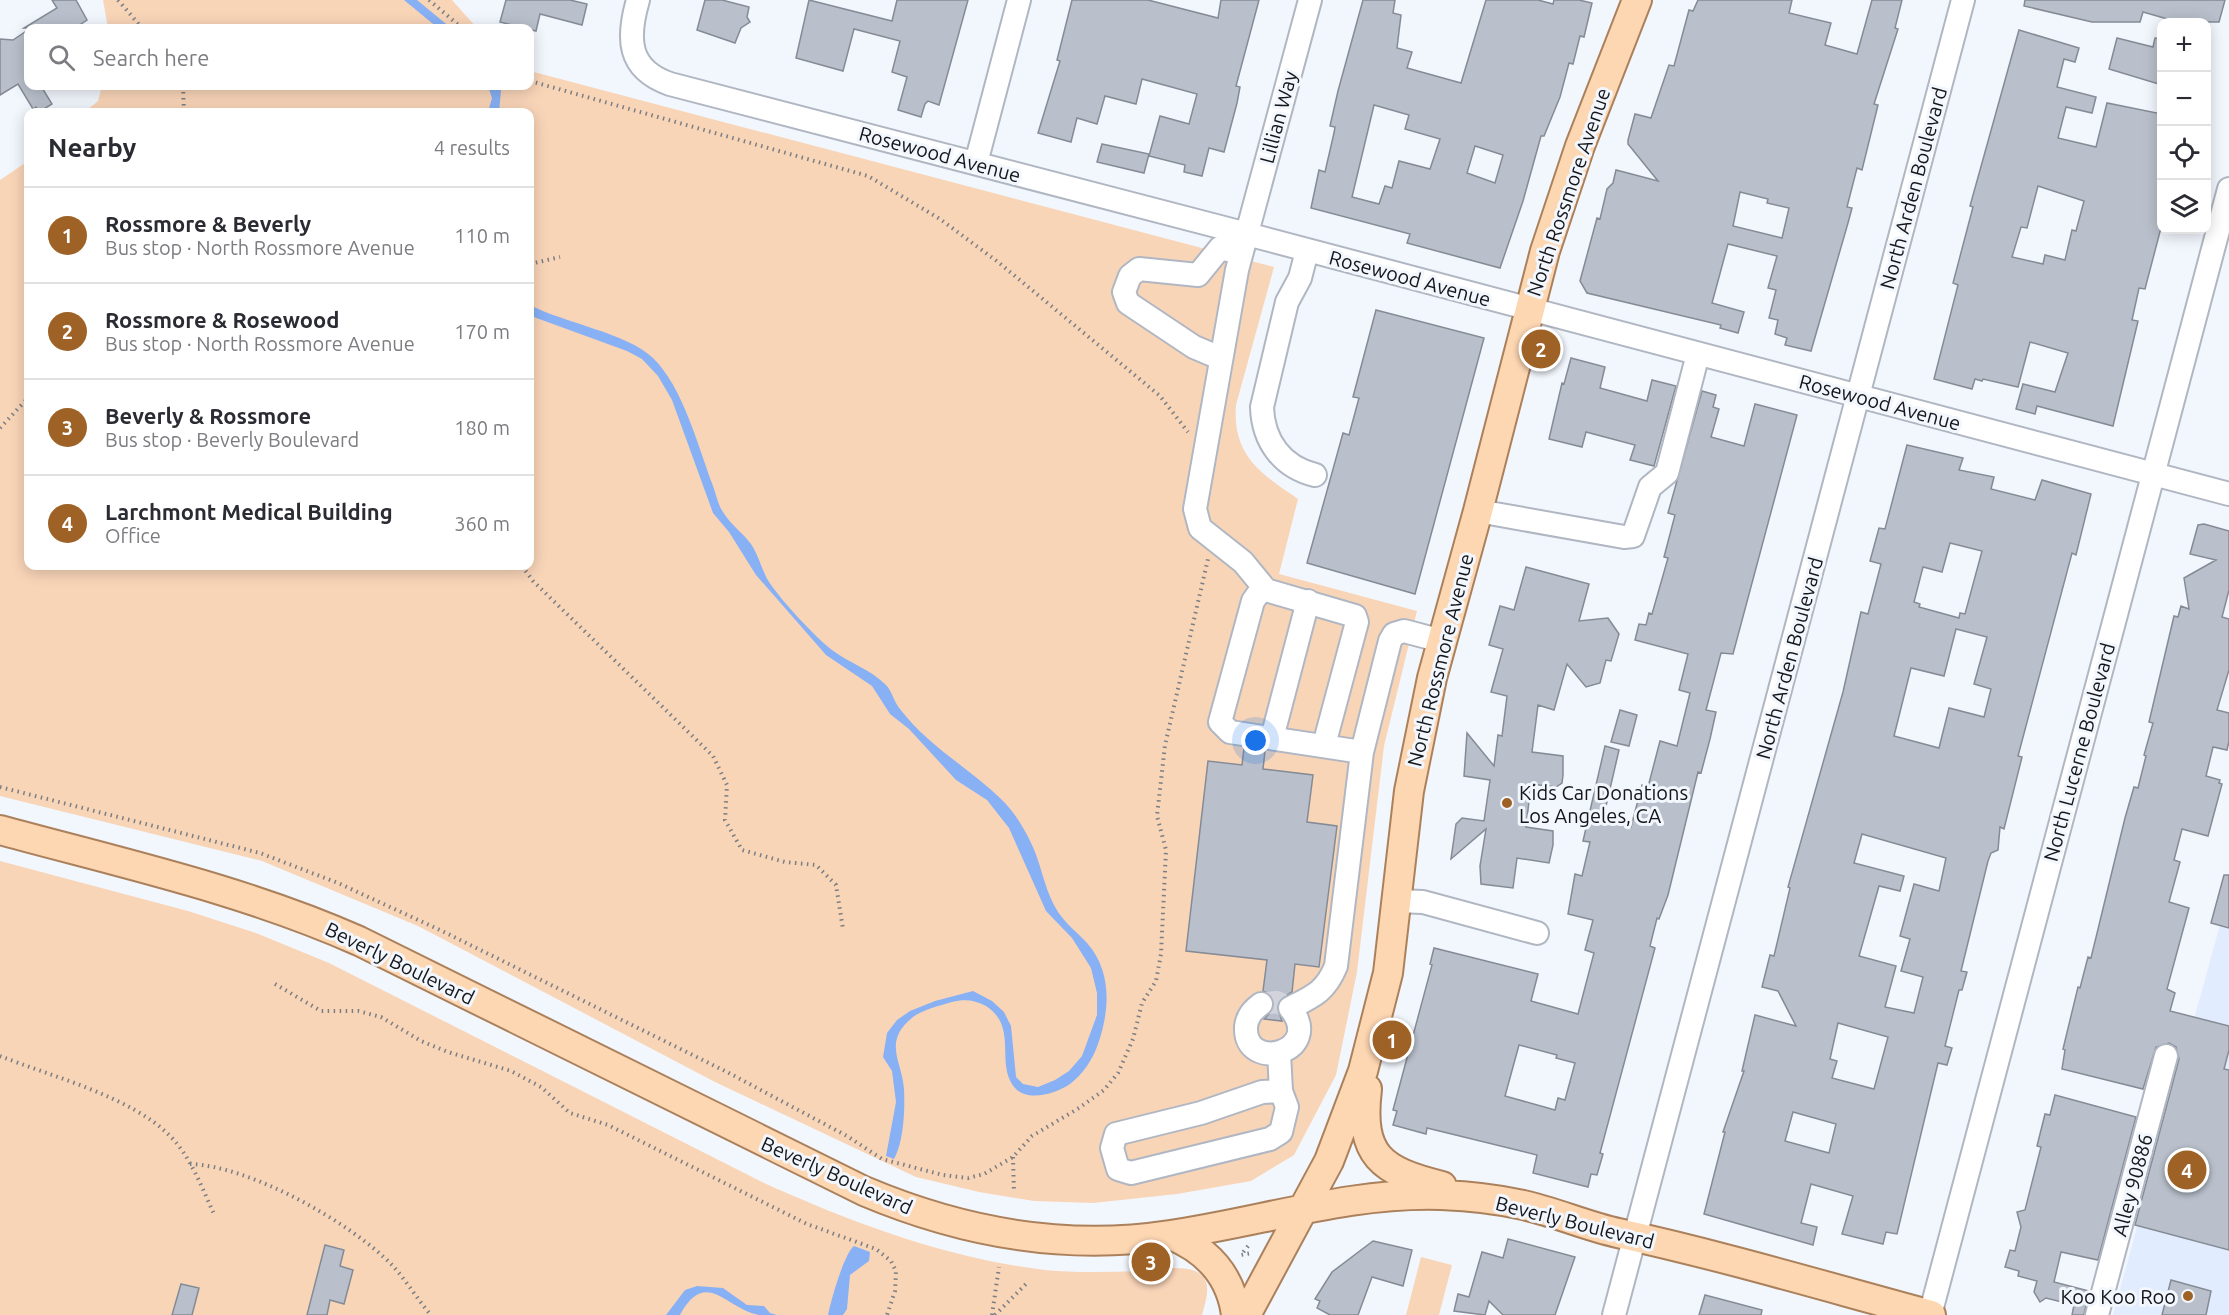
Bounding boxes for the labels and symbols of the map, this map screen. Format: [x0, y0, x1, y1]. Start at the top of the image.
street label: Lillian Way [1255, 68, 1301, 166]
street label: North Rossmore Avenue [1522, 85, 1614, 299]
street label: North Arden Boulevard [1875, 85, 1951, 291]
street label: Rosewood Avenue [857, 121, 1023, 187]
street label: Rosewood Avenue [1327, 245, 1493, 311]
pin: 2 [1522, 326, 1560, 372]
street label: Rosewood Avenue [1797, 369, 1963, 435]
street label: North Rossmore Avenue [1402, 551, 1478, 769]
street label: North Arden Boulevard [1751, 555, 1827, 761]
street label: North Lucerne Boulevard [2039, 640, 2119, 864]
your location [1241, 726, 1270, 755]
place label: Kids Car Donations Los Angeles, CA [1519, 781, 1688, 827]
marker: Kids Car Donations Los Angeles, CA [1500, 796, 1514, 810]
street label: Beverly Boulevard [322, 917, 478, 1009]
pin: 1 [1372, 1018, 1412, 1062]
street label: Beverly Boulevard [758, 1131, 916, 1219]
street label: Alley 90886 [2107, 1131, 2157, 1239]
pin: 4 [2168, 1148, 2206, 1192]
street label: Beverly Boulevard [1493, 1191, 1657, 1253]
pin: 3 [1132, 1240, 1170, 1284]
place label: Koo Koo Roo [2060, 1285, 2176, 1308]
marker: Koo Koo Roo [2181, 1289, 2195, 1303]

